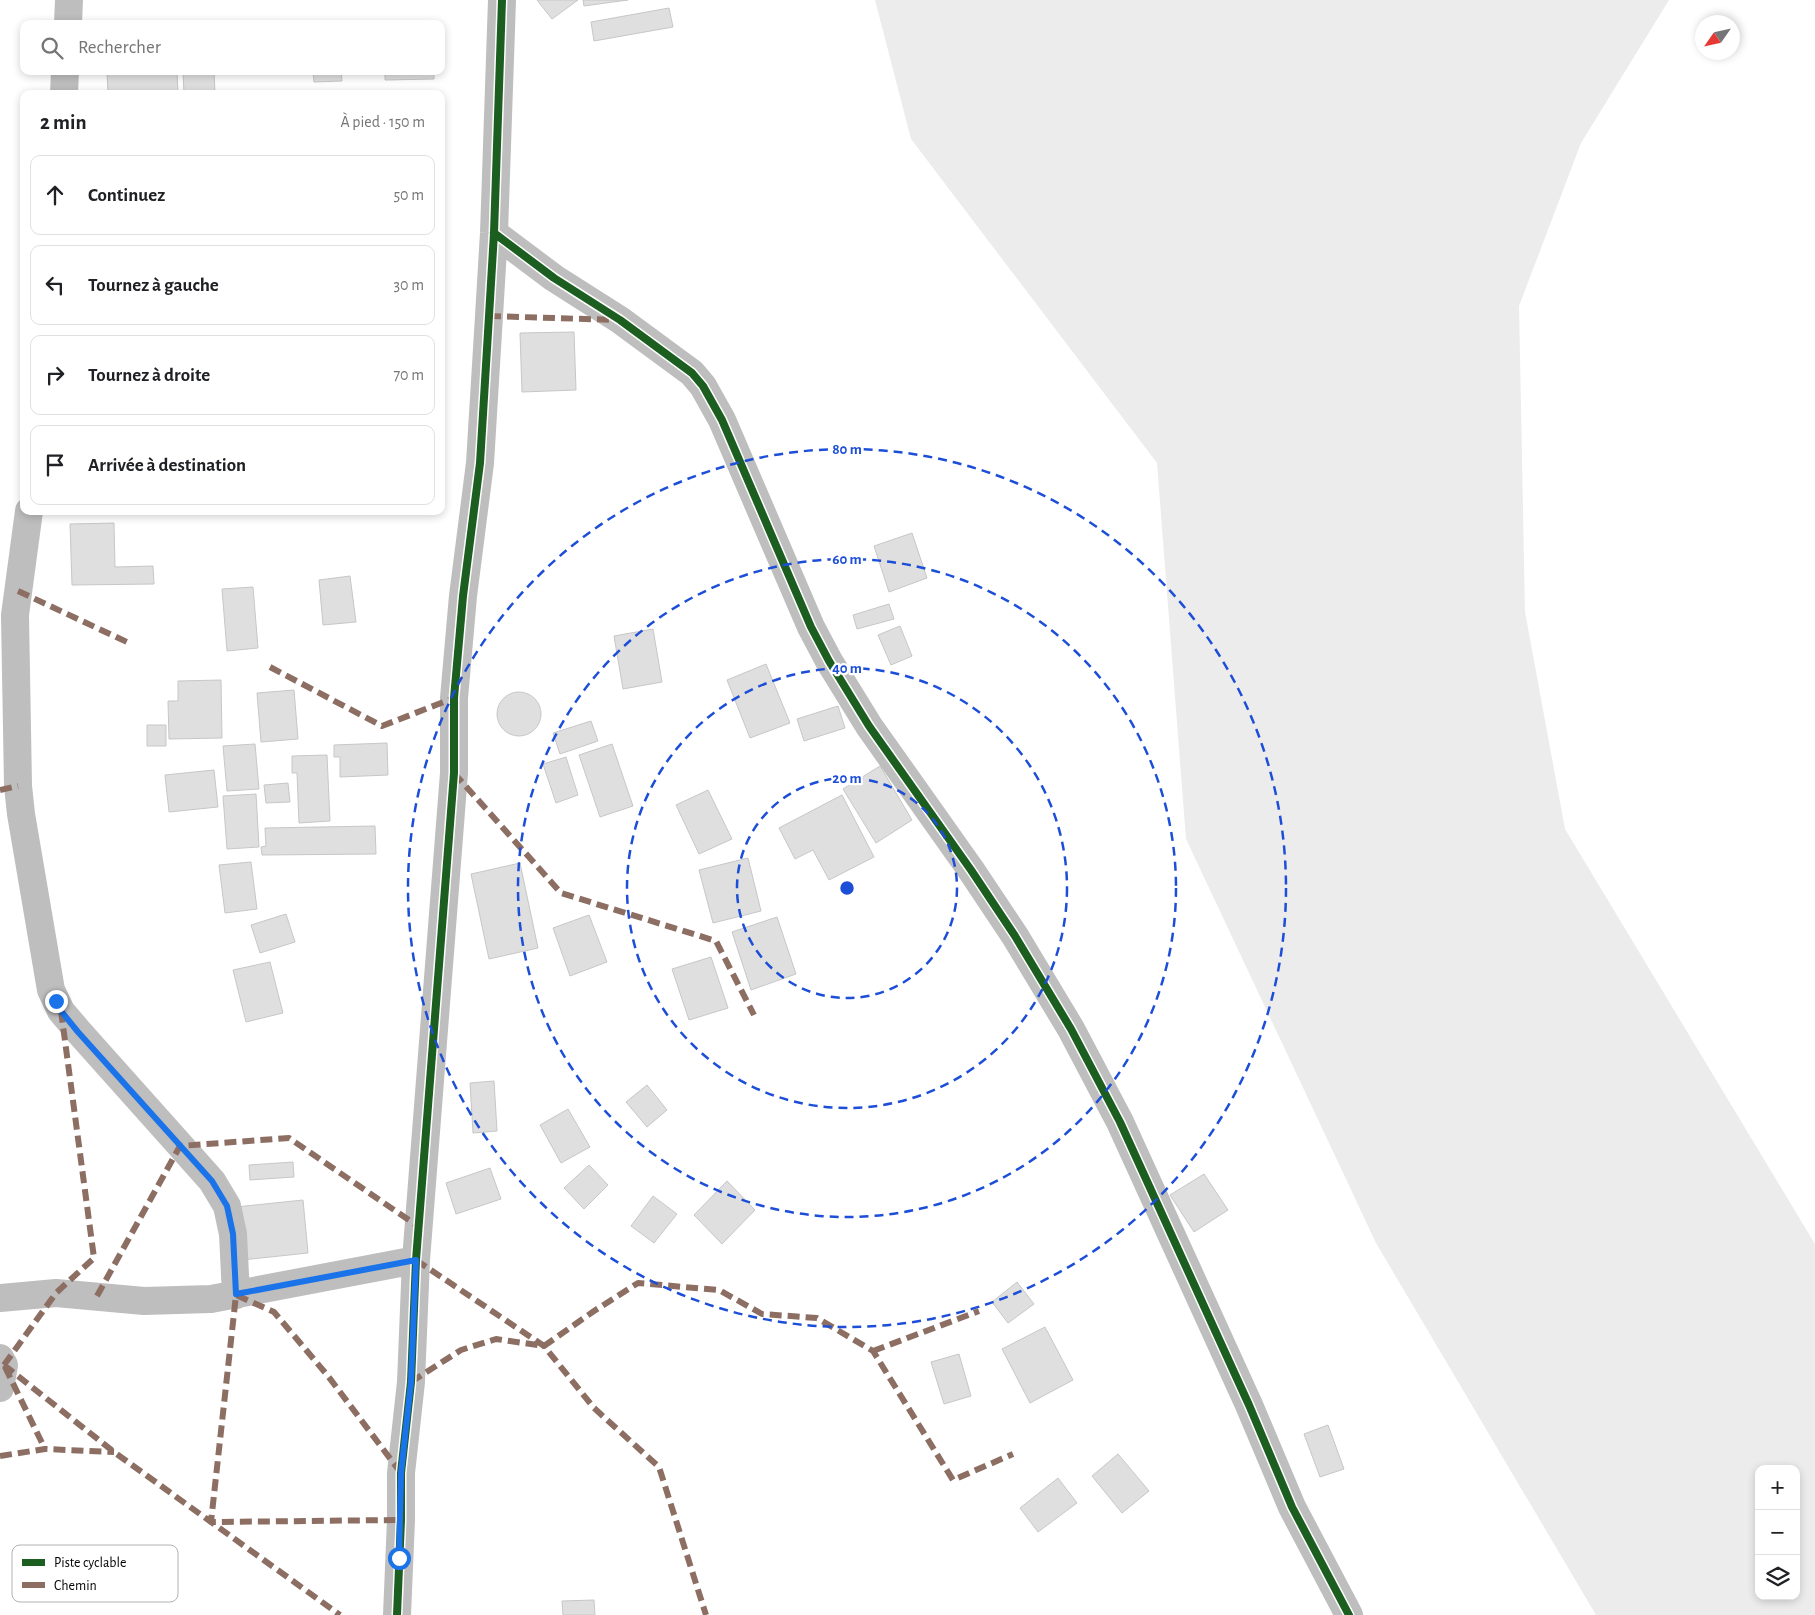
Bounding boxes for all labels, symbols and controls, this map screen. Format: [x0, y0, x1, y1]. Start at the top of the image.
north arrow [1695, 15, 1740, 60]
search box [20, 20, 445, 75]
icon: search [38, 34, 66, 62]
text: Rechercher [78, 38, 161, 57]
text: 2 min [40, 112, 87, 133]
text: À pied · 150 m [340, 114, 425, 130]
icon: ahead [41, 181, 69, 209]
text: Continuez [88, 186, 165, 205]
text: 50 m [393, 187, 424, 203]
icon: left [41, 271, 69, 299]
text: Tournez à gauche [88, 276, 219, 295]
text: 30 m [394, 277, 424, 293]
icon: right [41, 361, 69, 389]
text: Tournez à droite [88, 366, 210, 385]
text: 70 m [393, 367, 424, 383]
text: 80 m [832, 442, 862, 457]
icon: arrive [41, 451, 69, 479]
text: Arrivée à destination [88, 456, 246, 475]
text: 60 m [832, 552, 862, 567]
text: 40 m [832, 661, 862, 676]
text: 20 m [832, 771, 862, 786]
centre of rings [838, 879, 856, 897]
route end [45, 990, 68, 1013]
map controls [1755, 1465, 1800, 1600]
button: + [1755, 1465, 1800, 1510]
button: − [1755, 1510, 1800, 1555]
legend [12, 1545, 178, 1602]
route start [388, 1547, 411, 1570]
button: layers [1755, 1555, 1800, 1600]
text: Piste cyclable [54, 1556, 126, 1570]
text: Chemin [54, 1579, 97, 1593]

